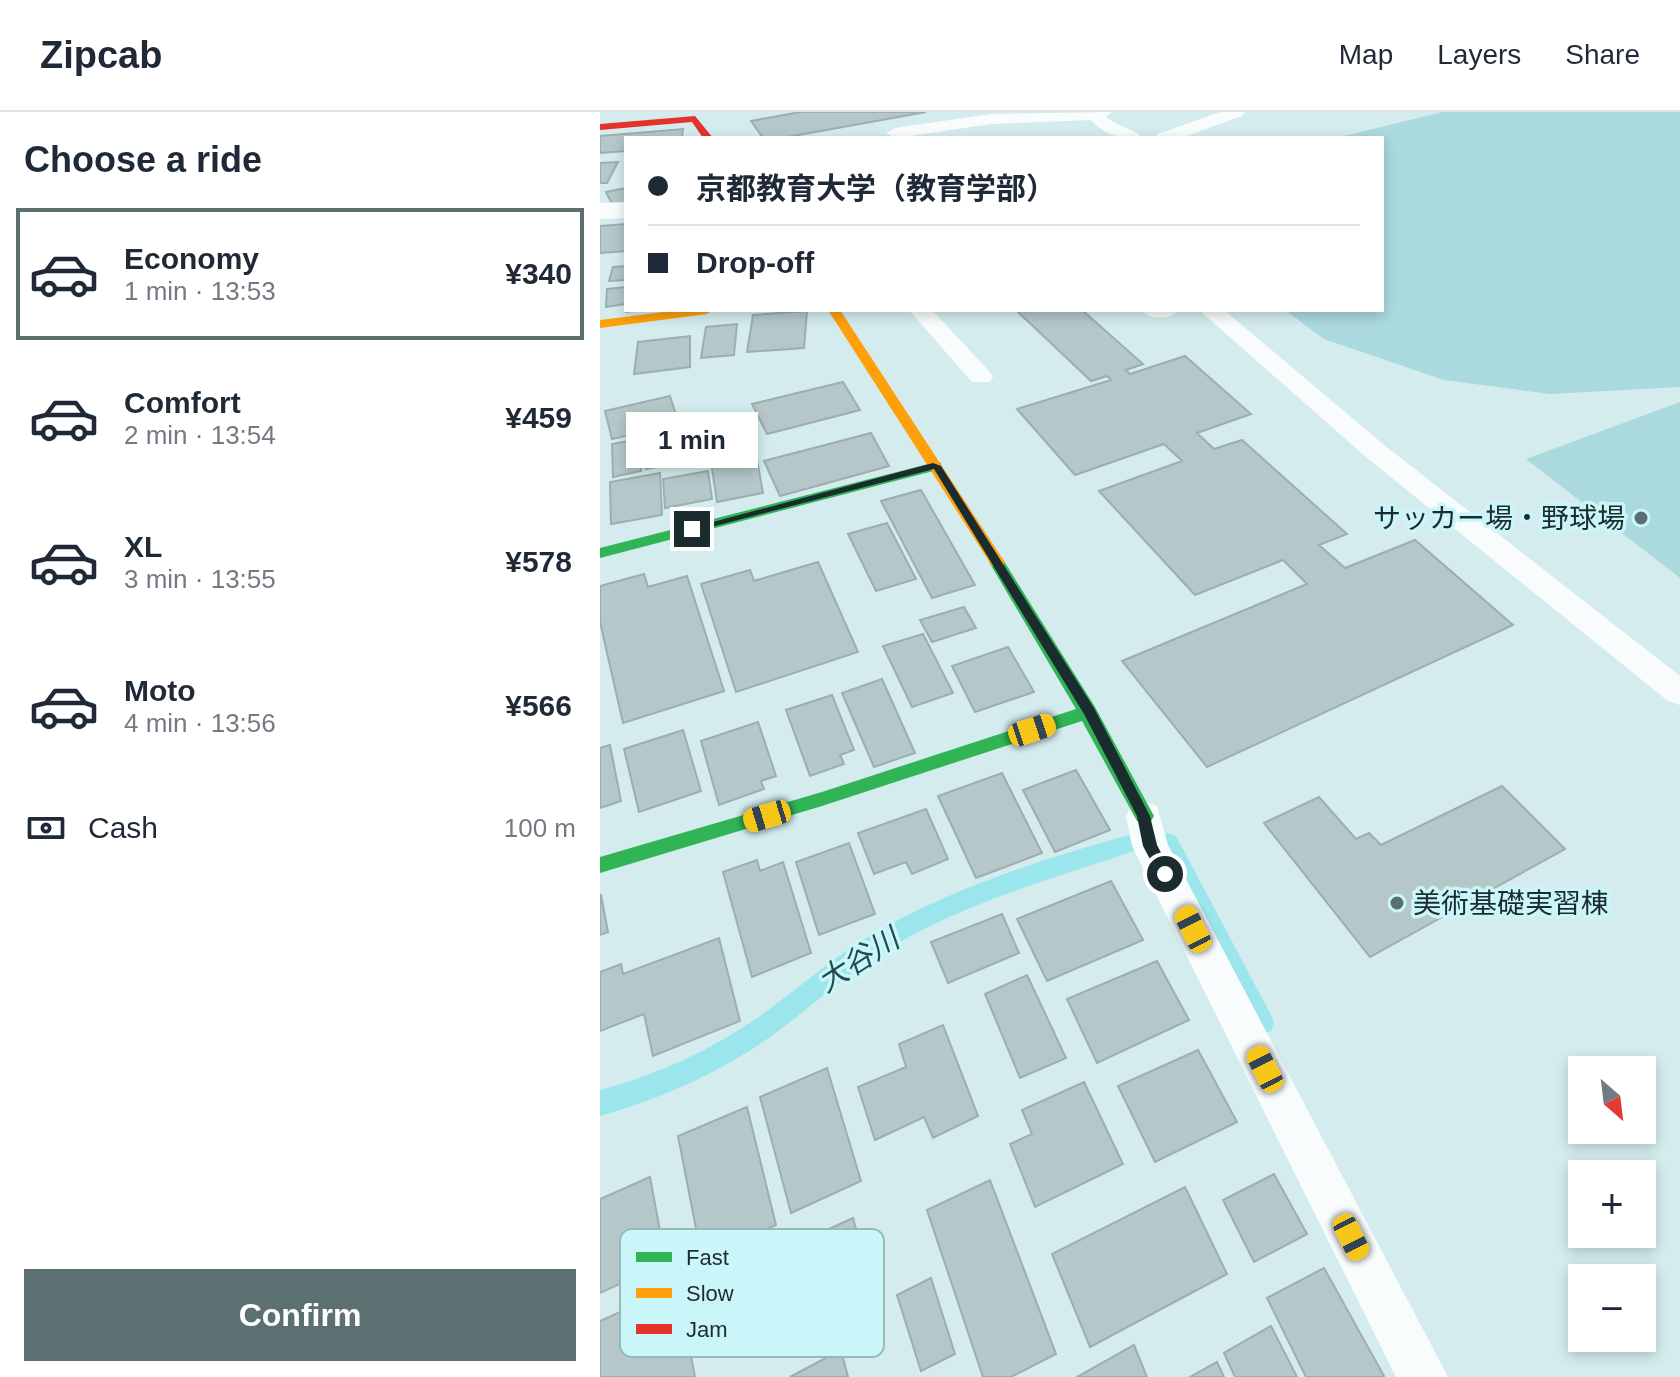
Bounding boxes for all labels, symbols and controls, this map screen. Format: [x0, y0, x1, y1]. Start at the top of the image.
text: Zipcab [40, 34, 162, 76]
text: Map [1339, 39, 1393, 70]
text: Layers [1437, 39, 1521, 70]
text: Share [1565, 39, 1640, 70]
text: Choose a ride [24, 139, 262, 180]
text: 京都教育大学（教育学部） [696, 172, 1056, 205]
icon: car [28, 238, 100, 310]
text: Economy [124, 242, 259, 275]
text: Drop-off [696, 246, 814, 279]
text: ¥340 [505, 257, 572, 290]
text: 1 min · 13:53 [124, 276, 276, 306]
icon: car [28, 382, 100, 454]
text: Comfort [124, 386, 241, 419]
text: ¥459 [505, 401, 572, 434]
callout: 1 min [626, 413, 758, 469]
text: 2 min · 13:54 [124, 420, 276, 450]
text: 1 min [658, 425, 726, 455]
place label: サッカー場・野球場 [1373, 503, 1625, 534]
marker: サッカー場・野球場 [1632, 509, 1650, 527]
route end [674, 511, 710, 547]
icon: car [28, 526, 100, 598]
text: XL [124, 530, 162, 563]
text: ¥578 [505, 545, 572, 578]
text: 3 min · 13:55 [124, 564, 276, 594]
icon: car [28, 670, 100, 742]
text: Moto [124, 674, 196, 707]
text: ¥566 [505, 689, 572, 722]
text: 4 min · 13:56 [124, 708, 276, 738]
car [1005, 711, 1059, 749]
car [741, 798, 793, 834]
icon: cash [24, 806, 68, 850]
text: Cash [88, 811, 158, 844]
text: 100 m [504, 813, 576, 843]
route start [1147, 856, 1183, 892]
place label: 美術基礎実習棟 [1413, 888, 1609, 919]
marker: 美術基礎実習棟 [1388, 894, 1406, 912]
car [1171, 902, 1215, 956]
water label: 大谷川 [811, 920, 907, 998]
car [1243, 1042, 1287, 1096]
north arrow [1568, 1056, 1656, 1144]
map controls [1568, 1056, 1656, 1352]
button: + [1568, 1160, 1656, 1248]
car [1329, 1210, 1373, 1264]
legend [620, 1229, 884, 1357]
text: Fast [686, 1245, 729, 1270]
button: − [1568, 1264, 1656, 1352]
button: Confirm [24, 1269, 576, 1361]
text: Slow [686, 1281, 734, 1306]
text: Jam [686, 1317, 728, 1342]

